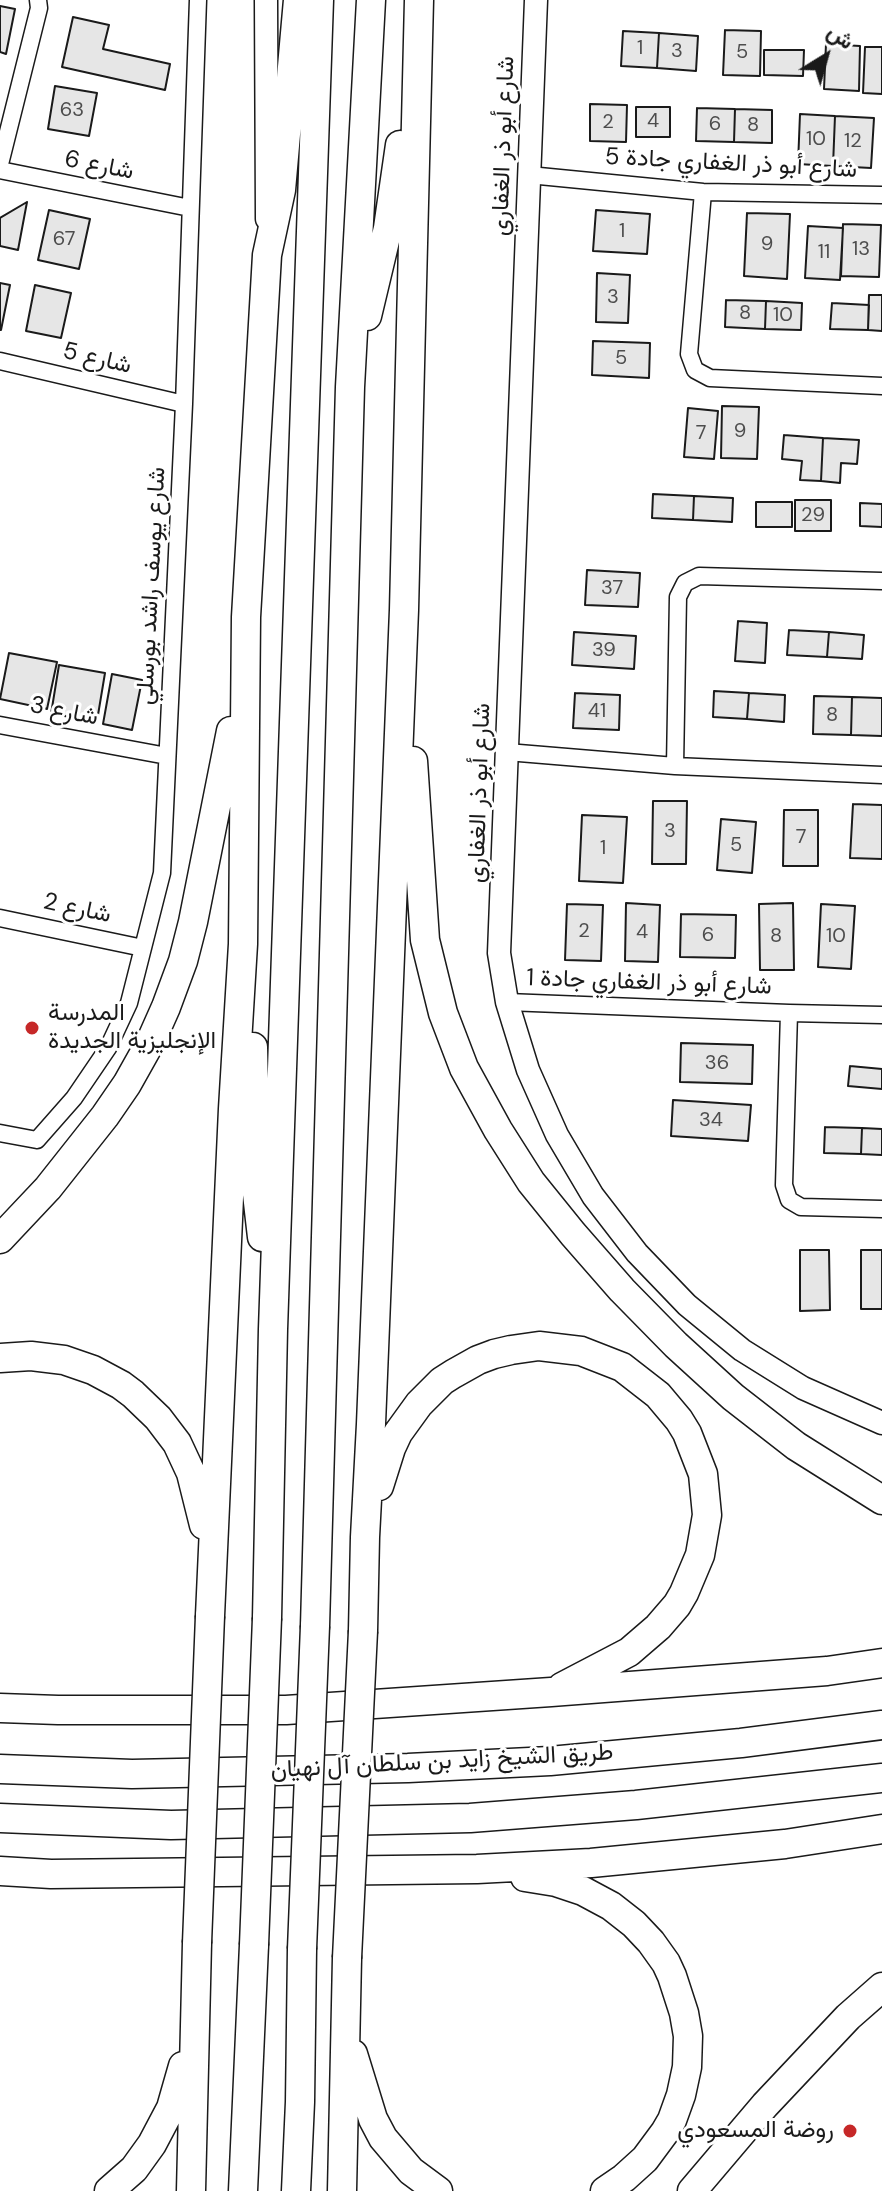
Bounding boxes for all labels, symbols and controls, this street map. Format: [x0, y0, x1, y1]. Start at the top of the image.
north arrow [786, 16, 866, 96]
text: ش [821, 17, 860, 56]
house number: 1 [637, 37, 643, 61]
house number: 3 [671, 40, 683, 64]
house number: 5 [736, 41, 748, 65]
street label: شارع أبو ذر الغفاري [486, 56, 522, 236]
house number: 63 [60, 99, 84, 123]
house number: 4 [647, 110, 659, 134]
house number: 2 [602, 111, 614, 135]
house number: 6 [709, 113, 721, 137]
house number: 8 [747, 114, 759, 138]
house number: 10 [806, 128, 826, 152]
house number: 12 [844, 130, 862, 154]
street label: شارع أبو ذر الغفاري جادة 5 [604, 143, 858, 185]
street label: شارع 6 [62, 145, 136, 187]
house number: 1 [619, 220, 625, 244]
house number: 67 [53, 228, 75, 252]
house number: 9 [761, 233, 773, 257]
house number: 13 [852, 238, 870, 262]
house number: 11 [818, 241, 830, 265]
house number: 3 [607, 286, 619, 310]
house number: 8 [739, 302, 751, 326]
house number: 10 [773, 304, 793, 328]
street label: شارع 5 [60, 337, 134, 381]
house number: 5 [615, 347, 627, 371]
house number: 9 [734, 420, 746, 444]
house number: 7 [696, 422, 706, 446]
street label: شارع يوسف راشد بورسلي [131, 466, 173, 706]
house number: 29 [801, 504, 825, 528]
house number: 37 [601, 577, 623, 601]
house number: 39 [592, 639, 616, 663]
street label: شارع 3 [27, 691, 101, 733]
house number: 41 [588, 700, 606, 724]
street label: شارع أبو ذر الغفاري [462, 703, 498, 883]
house number: 8 [826, 704, 838, 728]
house number: 3 [664, 820, 676, 844]
house number: 7 [796, 826, 806, 850]
house number: 5 [730, 834, 742, 858]
house number: 1 [600, 837, 606, 861]
street label: شارع 2 [41, 888, 113, 930]
house number: 2 [578, 920, 590, 944]
house number: 4 [636, 921, 648, 945]
house number: 6 [702, 924, 714, 948]
house number: 8 [770, 925, 782, 949]
house number: 10 [826, 925, 846, 949]
street label: شارع أبو ذر الغفاري جادة 1 [526, 964, 772, 1002]
place label: المدرسة الإنجليزية الجديدة [48, 1000, 216, 1056]
marker: المدرسة الإنجليزية الجديدة [23, 1019, 41, 1037]
house number: 36 [705, 1052, 729, 1076]
house number: 34 [699, 1109, 723, 1133]
street label: طريق الشيخ زايد بن سلطان آل نهيان [270, 1739, 614, 1785]
place label: روضة المسعودي [677, 2117, 834, 2145]
marker: روضة المسعودي [841, 2122, 859, 2140]

